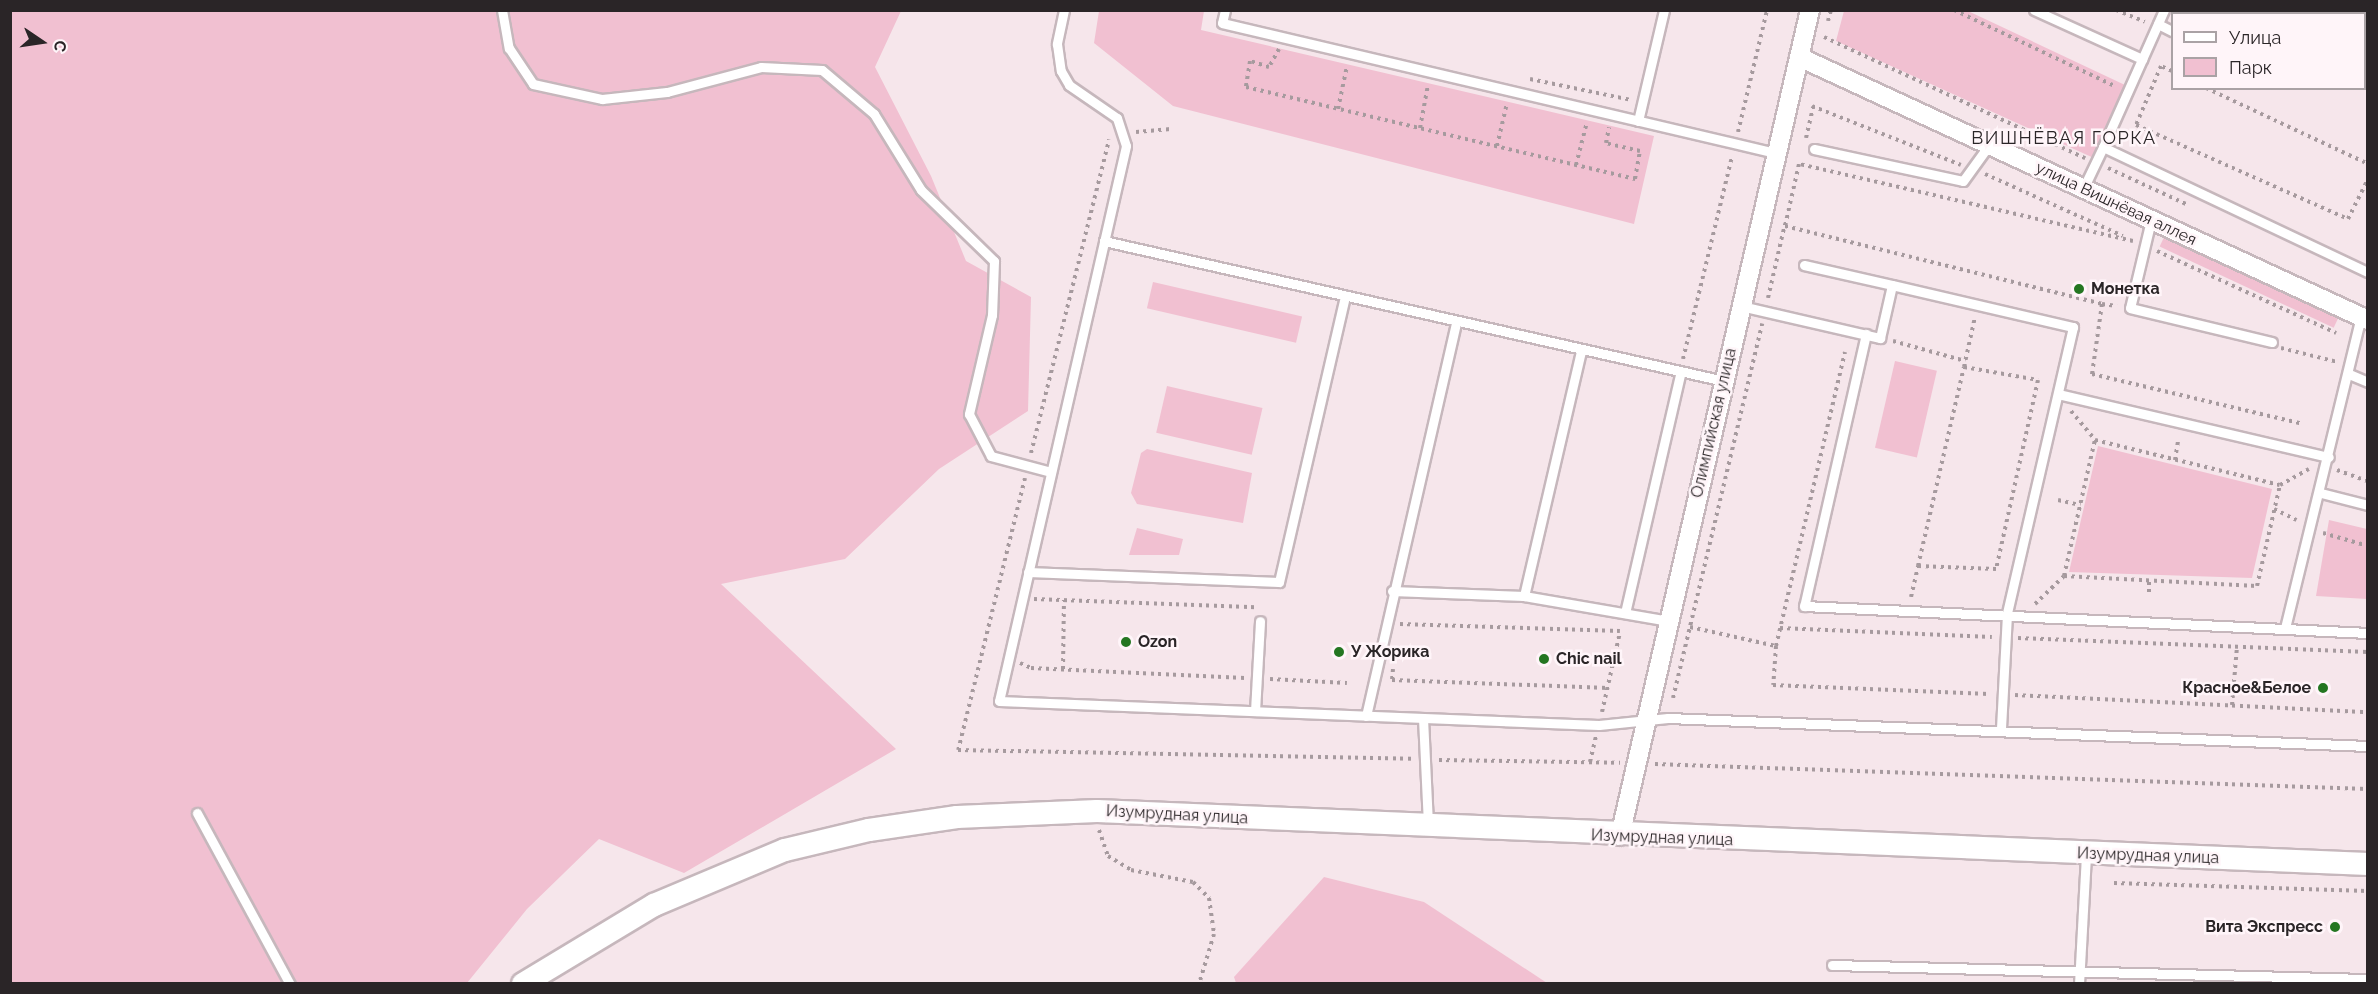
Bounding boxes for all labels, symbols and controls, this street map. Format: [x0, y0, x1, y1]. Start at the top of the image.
north arrow [12, 12, 72, 72]
legend [2171, 12, 2366, 90]
text: Улица [2229, 27, 2281, 48]
text: С [50, 39, 71, 54]
text: Парк [2229, 57, 2272, 78]
district label: ВИШНЁВАЯ ГОРКА [1971, 127, 2157, 149]
street label: улица Вишнёвая аллея [2033, 158, 2199, 250]
place label: Монетка [2091, 279, 2160, 299]
marker: Монетка [2072, 282, 2086, 296]
street label: Олимпийская улица [1687, 346, 1741, 500]
place label: Ozon [1138, 632, 1177, 652]
marker: Ozon [1119, 635, 1133, 649]
place label: У Жорика [1351, 642, 1430, 662]
marker: У Жорика [1332, 645, 1346, 659]
place label: Chic nail [1556, 649, 1622, 669]
marker: Chic nail [1537, 652, 1551, 666]
place label: Красное&Белое [2182, 678, 2311, 698]
marker: Красное&Белое [2316, 681, 2330, 695]
street label: Изумрудная улица [1105, 802, 1249, 828]
street label: Изумрудная улица [1590, 826, 1734, 850]
street label: Изумрудная улица [2076, 844, 2220, 868]
place label: Вита Экспресс [2205, 917, 2323, 937]
marker: Вита Экспресс [2328, 920, 2342, 934]

